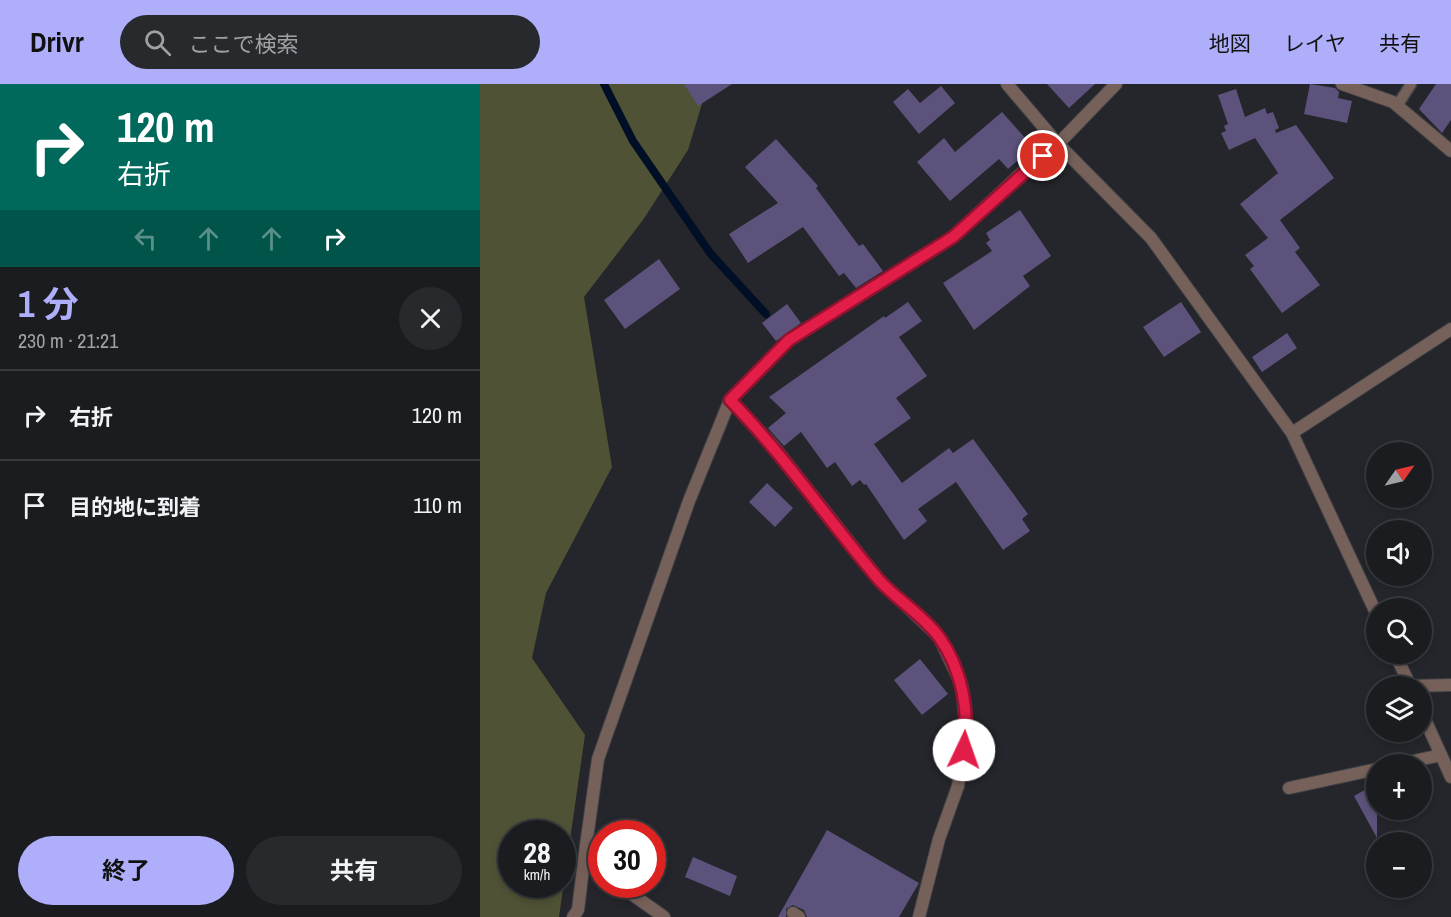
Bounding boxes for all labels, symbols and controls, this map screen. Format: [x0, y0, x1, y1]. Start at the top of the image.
search box [120, 15, 540, 69]
text: Drivr [30, 23, 84, 61]
icon: search [141, 26, 174, 59]
text: ここで検索 [189, 29, 299, 59]
text: 地図 [1209, 29, 1251, 58]
text: レイヤ [1284, 29, 1346, 58]
text: 共有 [1379, 29, 1421, 58]
text: 120 m [117, 99, 215, 155]
icon: right [18, 108, 96, 186]
pin [1017, 130, 1068, 181]
icon: arrive [1026, 139, 1059, 172]
text: 右折 [117, 156, 171, 192]
icon: left [129, 222, 162, 255]
icon: ahead [192, 222, 225, 255]
icon: ahead [255, 222, 288, 255]
icon: right [318, 222, 351, 255]
text: 1 分 [18, 280, 79, 328]
button: close [399, 287, 462, 350]
text: 230 m · 21:21 [18, 327, 118, 354]
icon: right [18, 399, 51, 432]
text: 120 m [412, 400, 462, 430]
text: 右折 [69, 402, 113, 432]
north arrow [1366, 442, 1432, 508]
map controls [1366, 442, 1432, 898]
icon: arrive [18, 489, 51, 522]
text: 110 m [413, 490, 462, 520]
text: 目的地に到着 [69, 492, 201, 522]
button: sound [1366, 520, 1432, 586]
button: search [1366, 598, 1432, 664]
button: layers [1366, 676, 1432, 742]
position arrow [932, 718, 996, 782]
button: + [1366, 754, 1432, 820]
speed limit sign: 30 [588, 820, 666, 898]
text: 28 [523, 832, 551, 872]
button: − [1366, 832, 1432, 898]
button: 終了 [18, 836, 234, 905]
button: 共有 [246, 836, 462, 905]
text: km/h [524, 864, 550, 885]

